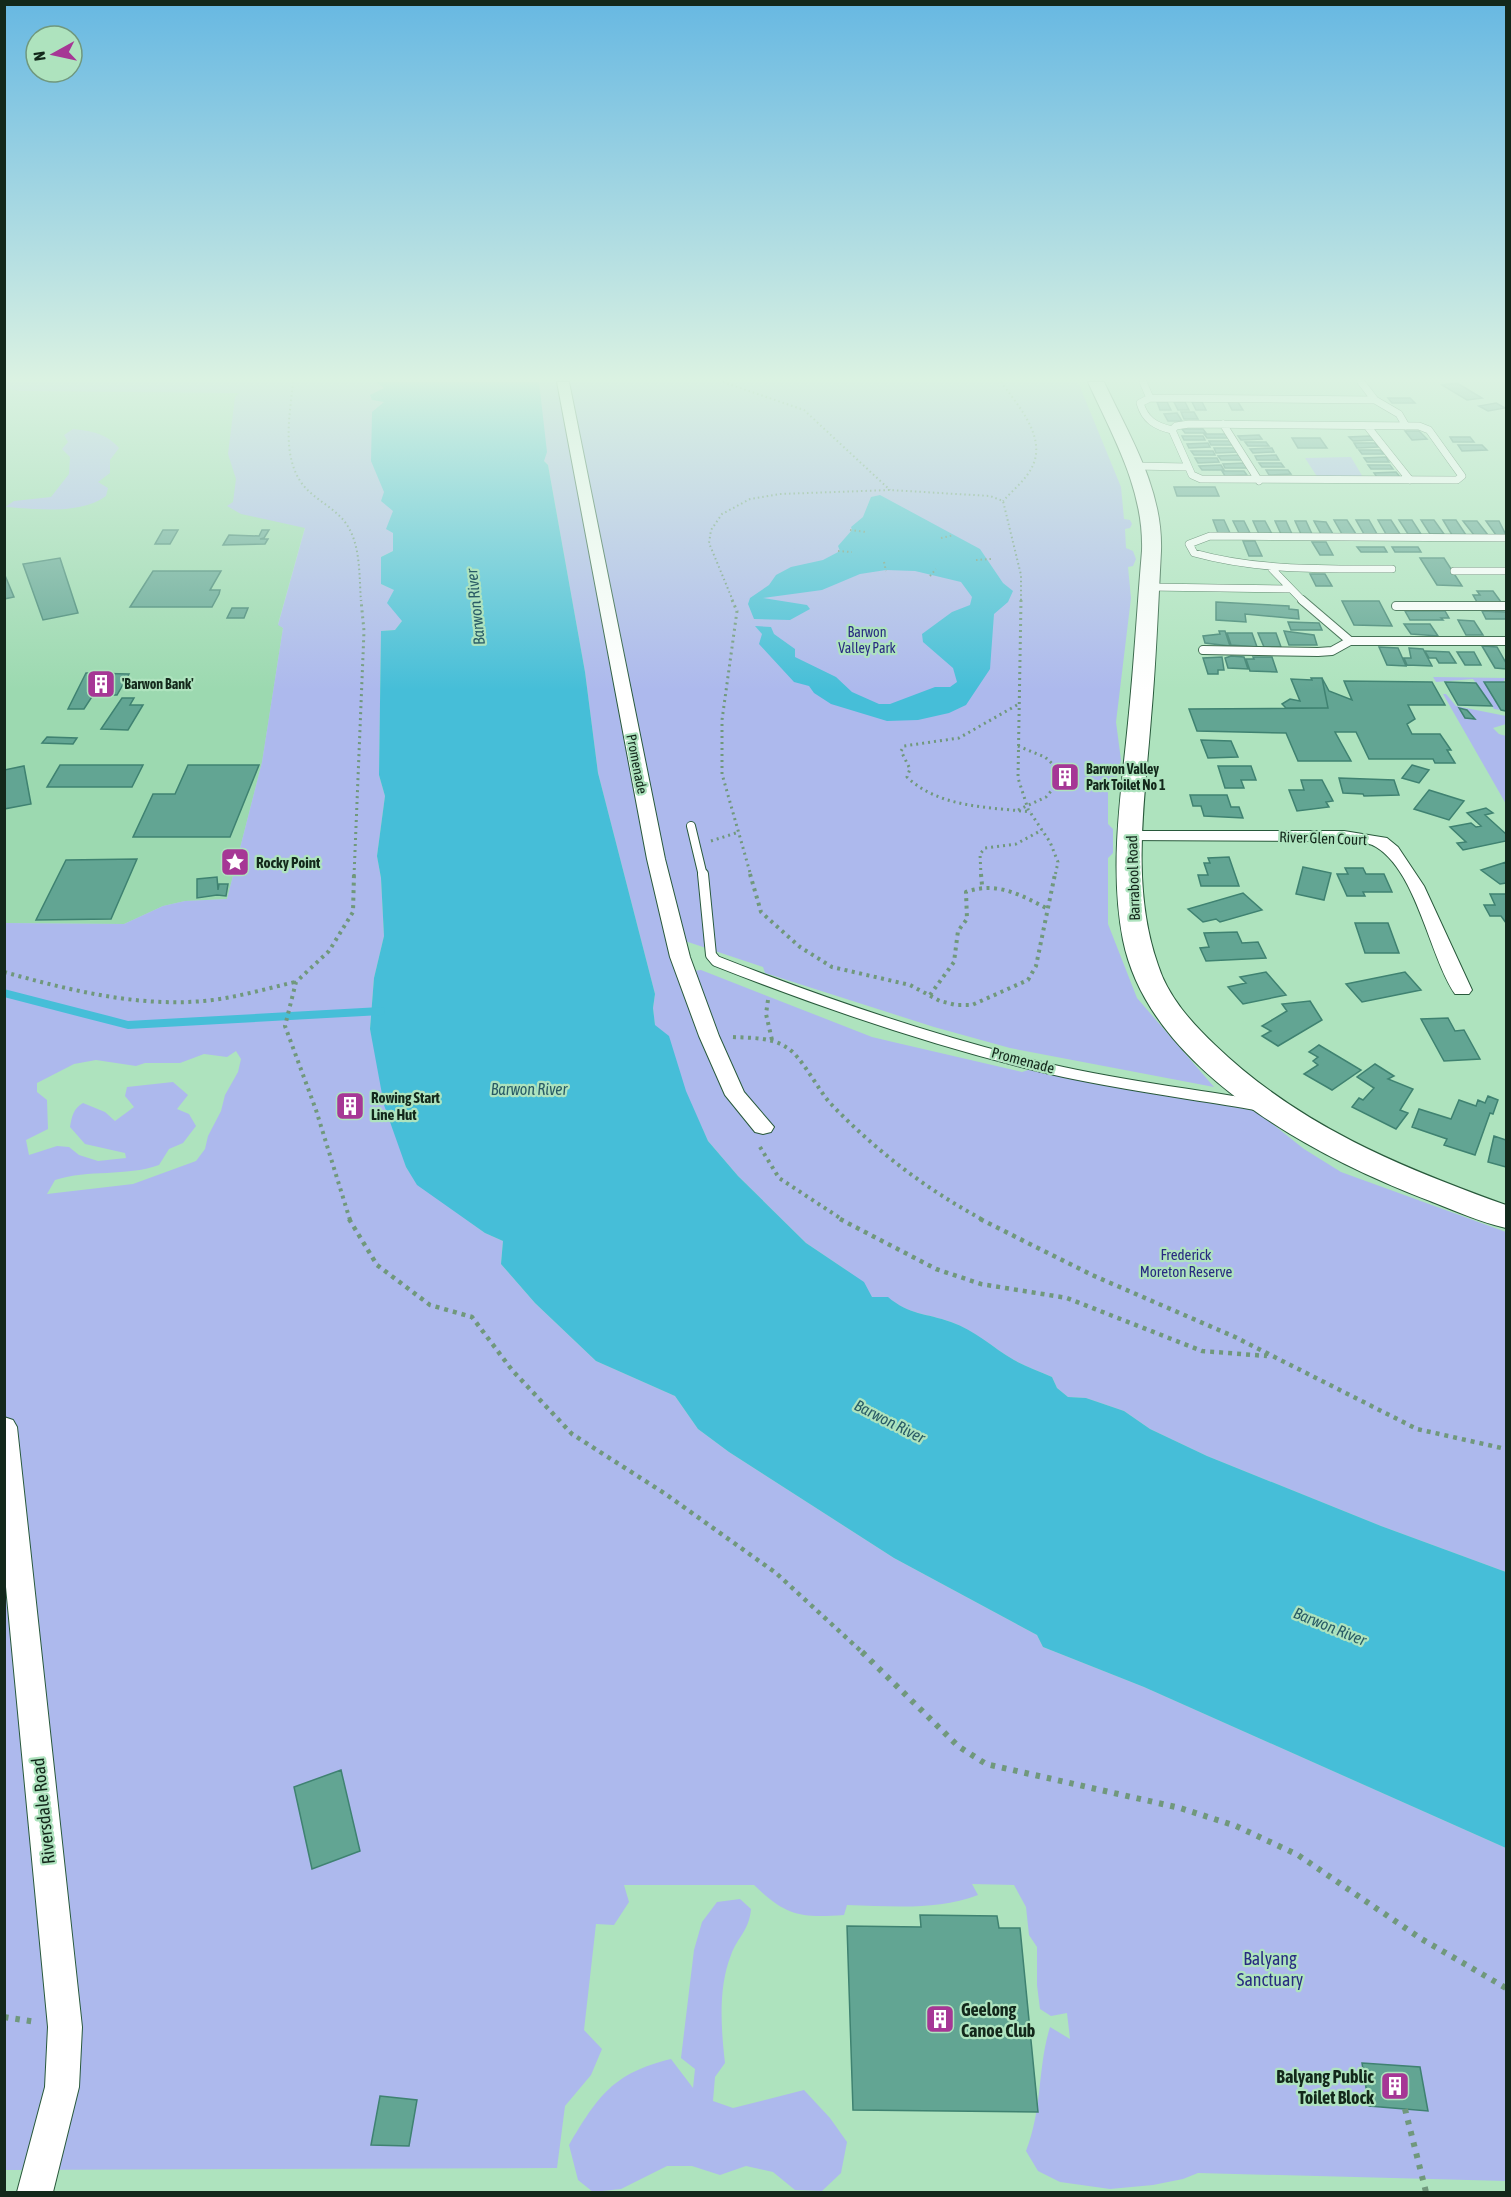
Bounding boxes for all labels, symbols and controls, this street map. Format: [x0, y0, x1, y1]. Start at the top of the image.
north arrow [24, 24, 84, 84]
text: N [30, 50, 49, 62]
water label: Barwon River [462, 567, 488, 646]
park label: Barwon Valley Park [838, 624, 896, 656]
building icon: 'Barwon Bank' [85, 668, 117, 700]
place label: 'Barwon Bank' [122, 676, 194, 692]
street label: Promenade [623, 733, 651, 795]
building icon: Barwon Valley Park Toilet No 1 [1049, 761, 1081, 793]
place label: Barwon Valley Park Toilet No 1 [1086, 761, 1166, 793]
street label: River Glen Court [1279, 828, 1367, 848]
street label: Barrabool Road [1123, 835, 1143, 921]
place icon: Rocky Point [219, 846, 251, 878]
place label: Rocky Point [256, 854, 321, 871]
street label: Promenade [990, 1043, 1057, 1077]
water label: Barwon River [491, 1080, 569, 1098]
place label: Rowing Start Line Hut [371, 1089, 440, 1123]
building icon: Rowing Start Line Hut [334, 1090, 366, 1122]
park label: Frederick Moreton Reserve [1140, 1246, 1232, 1280]
water label: Barwon River [852, 1396, 929, 1447]
water label: Barwon River [1291, 1603, 1370, 1649]
street label: Riversdale Road [27, 1757, 59, 1865]
park label: Balyang Sanctuary [1237, 1948, 1303, 1990]
place label: Geelong Canoe Club [961, 1999, 1035, 2041]
building icon: Geelong Canoe Club [924, 2003, 956, 2035]
place label: Balyang Public Toilet Block [1276, 2066, 1375, 2108]
building icon: Balyang Public Toilet Block [1379, 2070, 1411, 2102]

